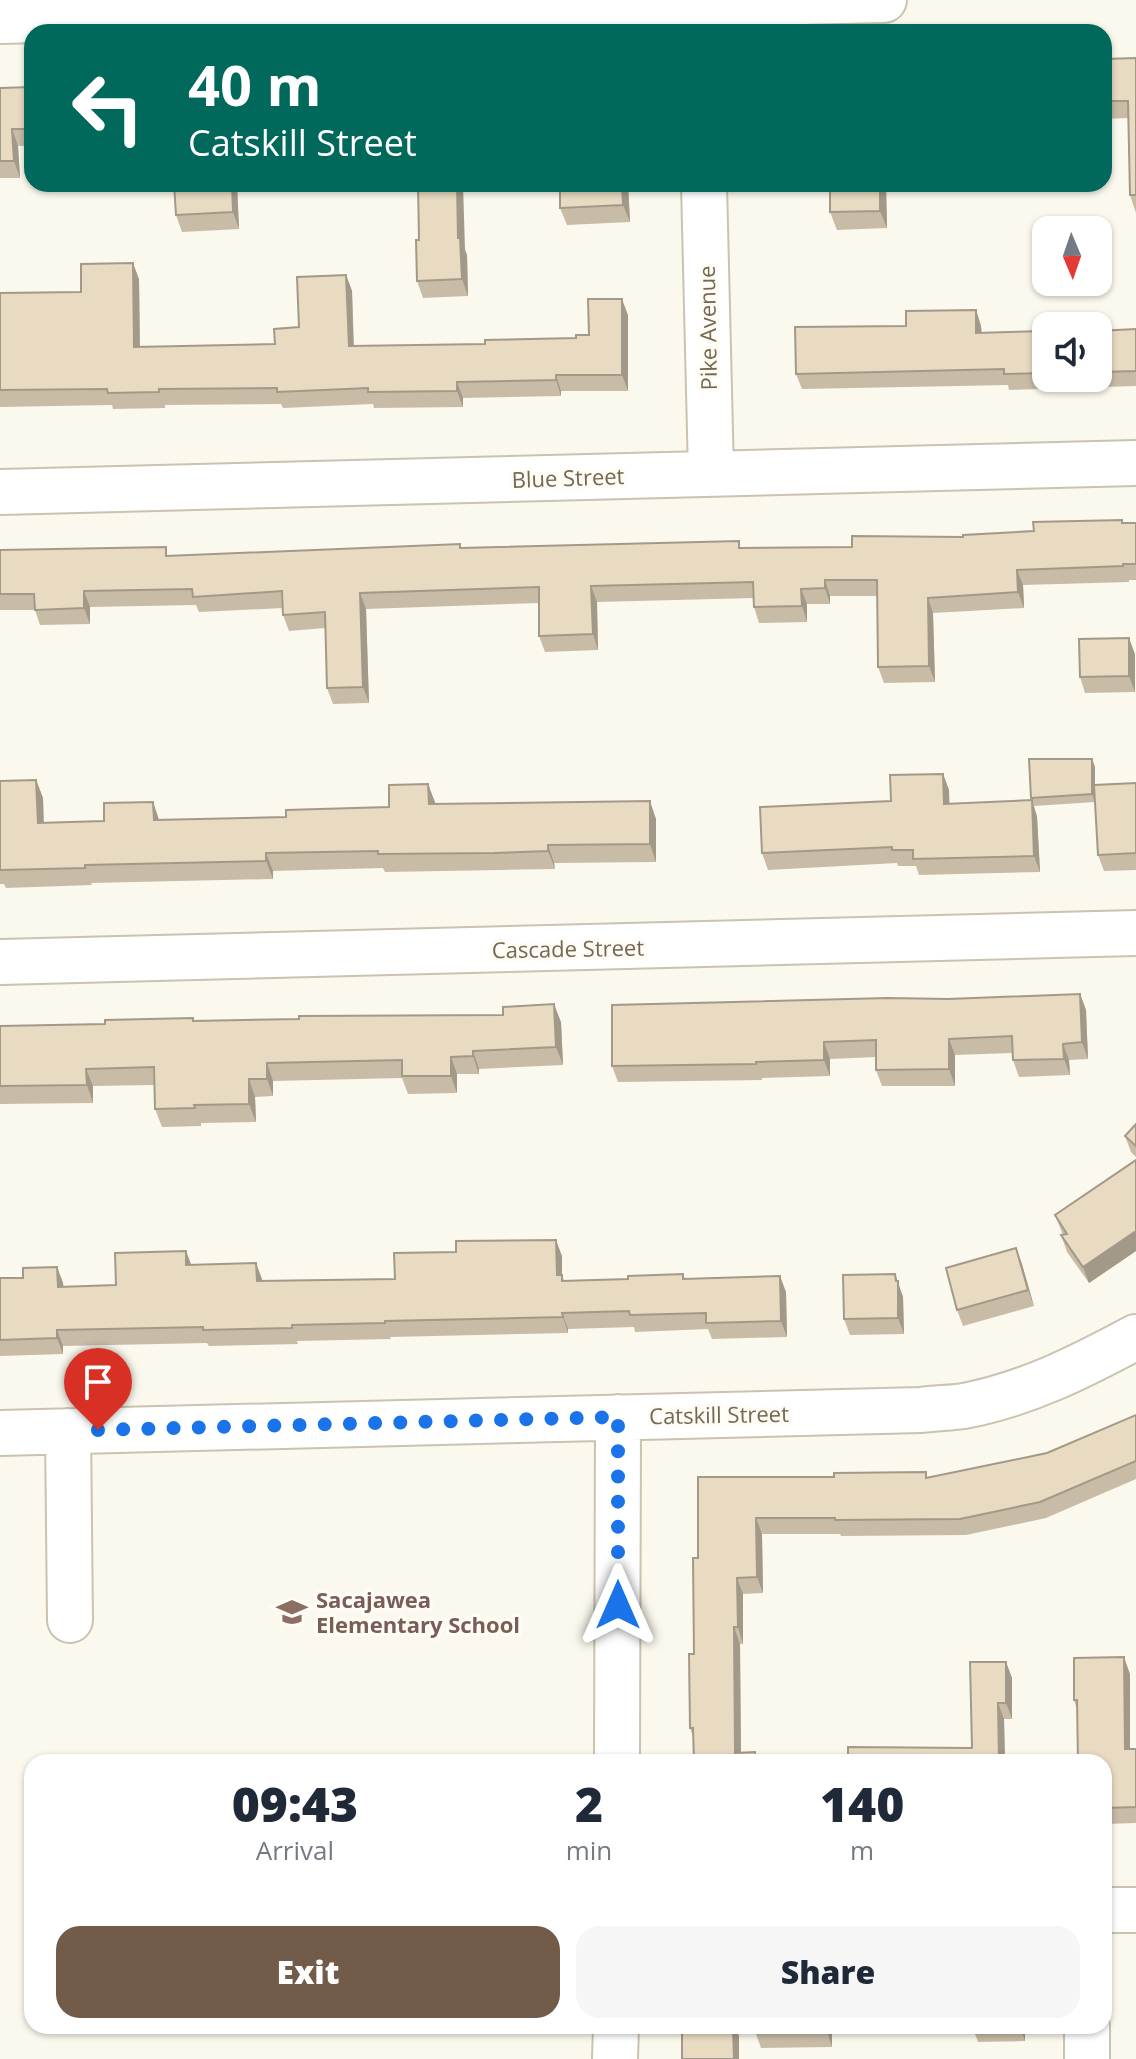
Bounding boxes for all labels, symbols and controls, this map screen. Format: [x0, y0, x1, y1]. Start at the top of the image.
text: 40 m [188, 46, 322, 122]
icon: left [56, 56, 160, 160]
text: Catskill Street [188, 118, 417, 167]
north arrow [1032, 216, 1112, 296]
map controls [1032, 216, 1112, 392]
street label: Pike Avenue [691, 265, 723, 391]
button: sound [1032, 312, 1112, 392]
street label: Blue Street [511, 460, 625, 494]
street label: Cascade Street [492, 932, 645, 964]
pin [64, 1348, 132, 1430]
icon: arrive [76, 1360, 120, 1404]
street label: Catskill Street [649, 1398, 789, 1430]
position arrow [576, 1563, 660, 1647]
place label: Sacajawea Elementary School [316, 1584, 520, 1639]
school or university icon: Sacajawea Elementary School [275, 1595, 309, 1629]
text: 09:43 [232, 1771, 358, 1836]
text: 2 [575, 1771, 603, 1836]
text: 140 [820, 1771, 904, 1836]
text: Arrival [256, 1832, 334, 1868]
text: min [566, 1832, 612, 1868]
text: m [850, 1832, 874, 1868]
button: Exit [56, 1926, 560, 2018]
button: Share [576, 1926, 1080, 2018]

